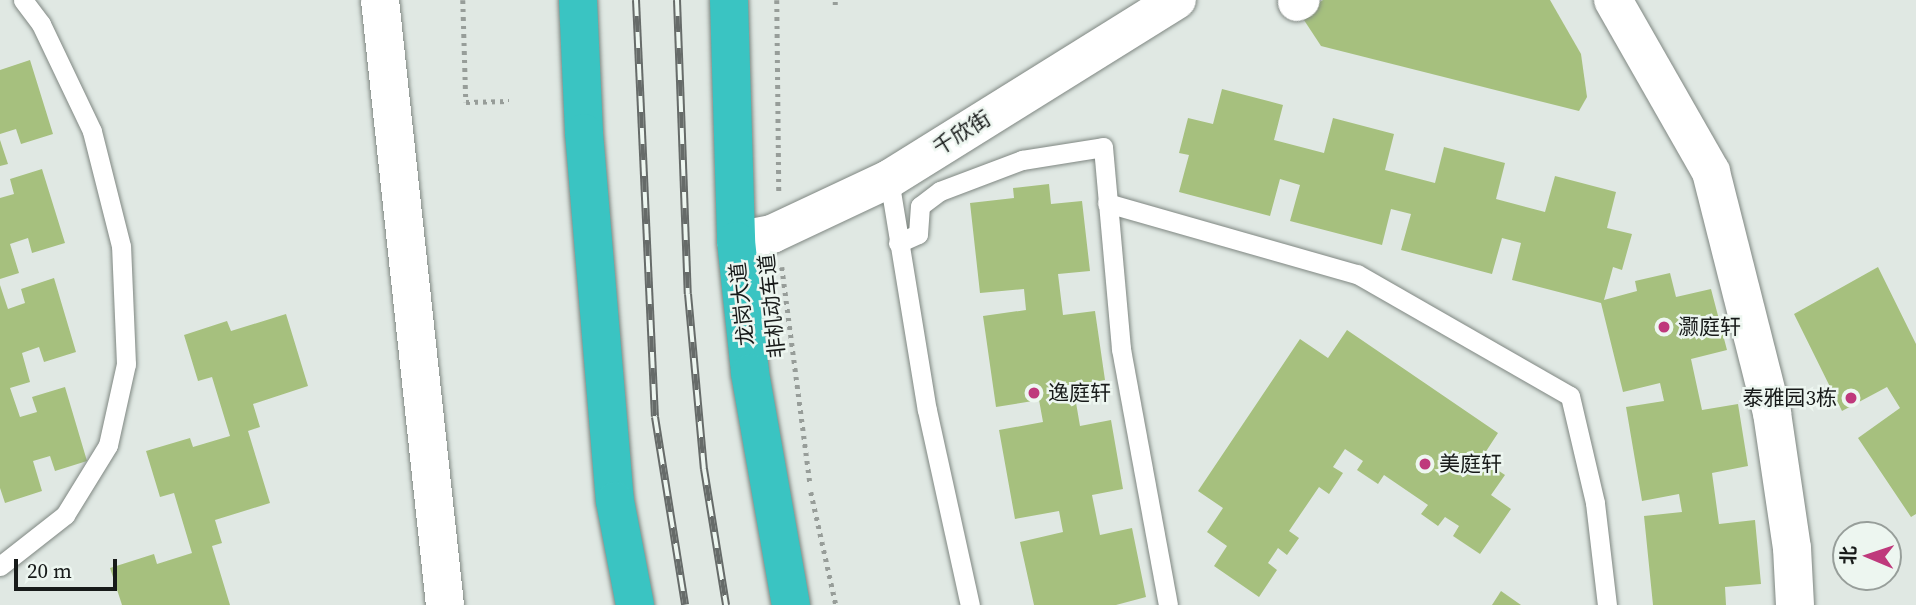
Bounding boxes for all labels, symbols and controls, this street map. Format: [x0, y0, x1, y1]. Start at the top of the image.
street label: 千欣街 [929, 106, 995, 160]
street label: 非机动车道 [754, 252, 790, 360]
street label: 龙岗大道 [725, 261, 759, 347]
place label: 灏庭轩 [1678, 314, 1741, 340]
marker: 灏庭轩 [1656, 319, 1672, 335]
place label: 逸庭轩 [1048, 380, 1111, 406]
marker: 逸庭轩 [1026, 385, 1042, 401]
place label: 泰雅园3栋 [1743, 385, 1837, 411]
marker: 泰雅园3栋 [1843, 390, 1859, 406]
place label: 美庭轩 [1439, 451, 1502, 477]
marker: 美庭轩 [1417, 456, 1433, 472]
north arrow [1832, 521, 1902, 591]
text: 北 [1835, 545, 1861, 565]
scale bar [18, 546, 121, 590]
text: 20 m [27, 556, 72, 585]

